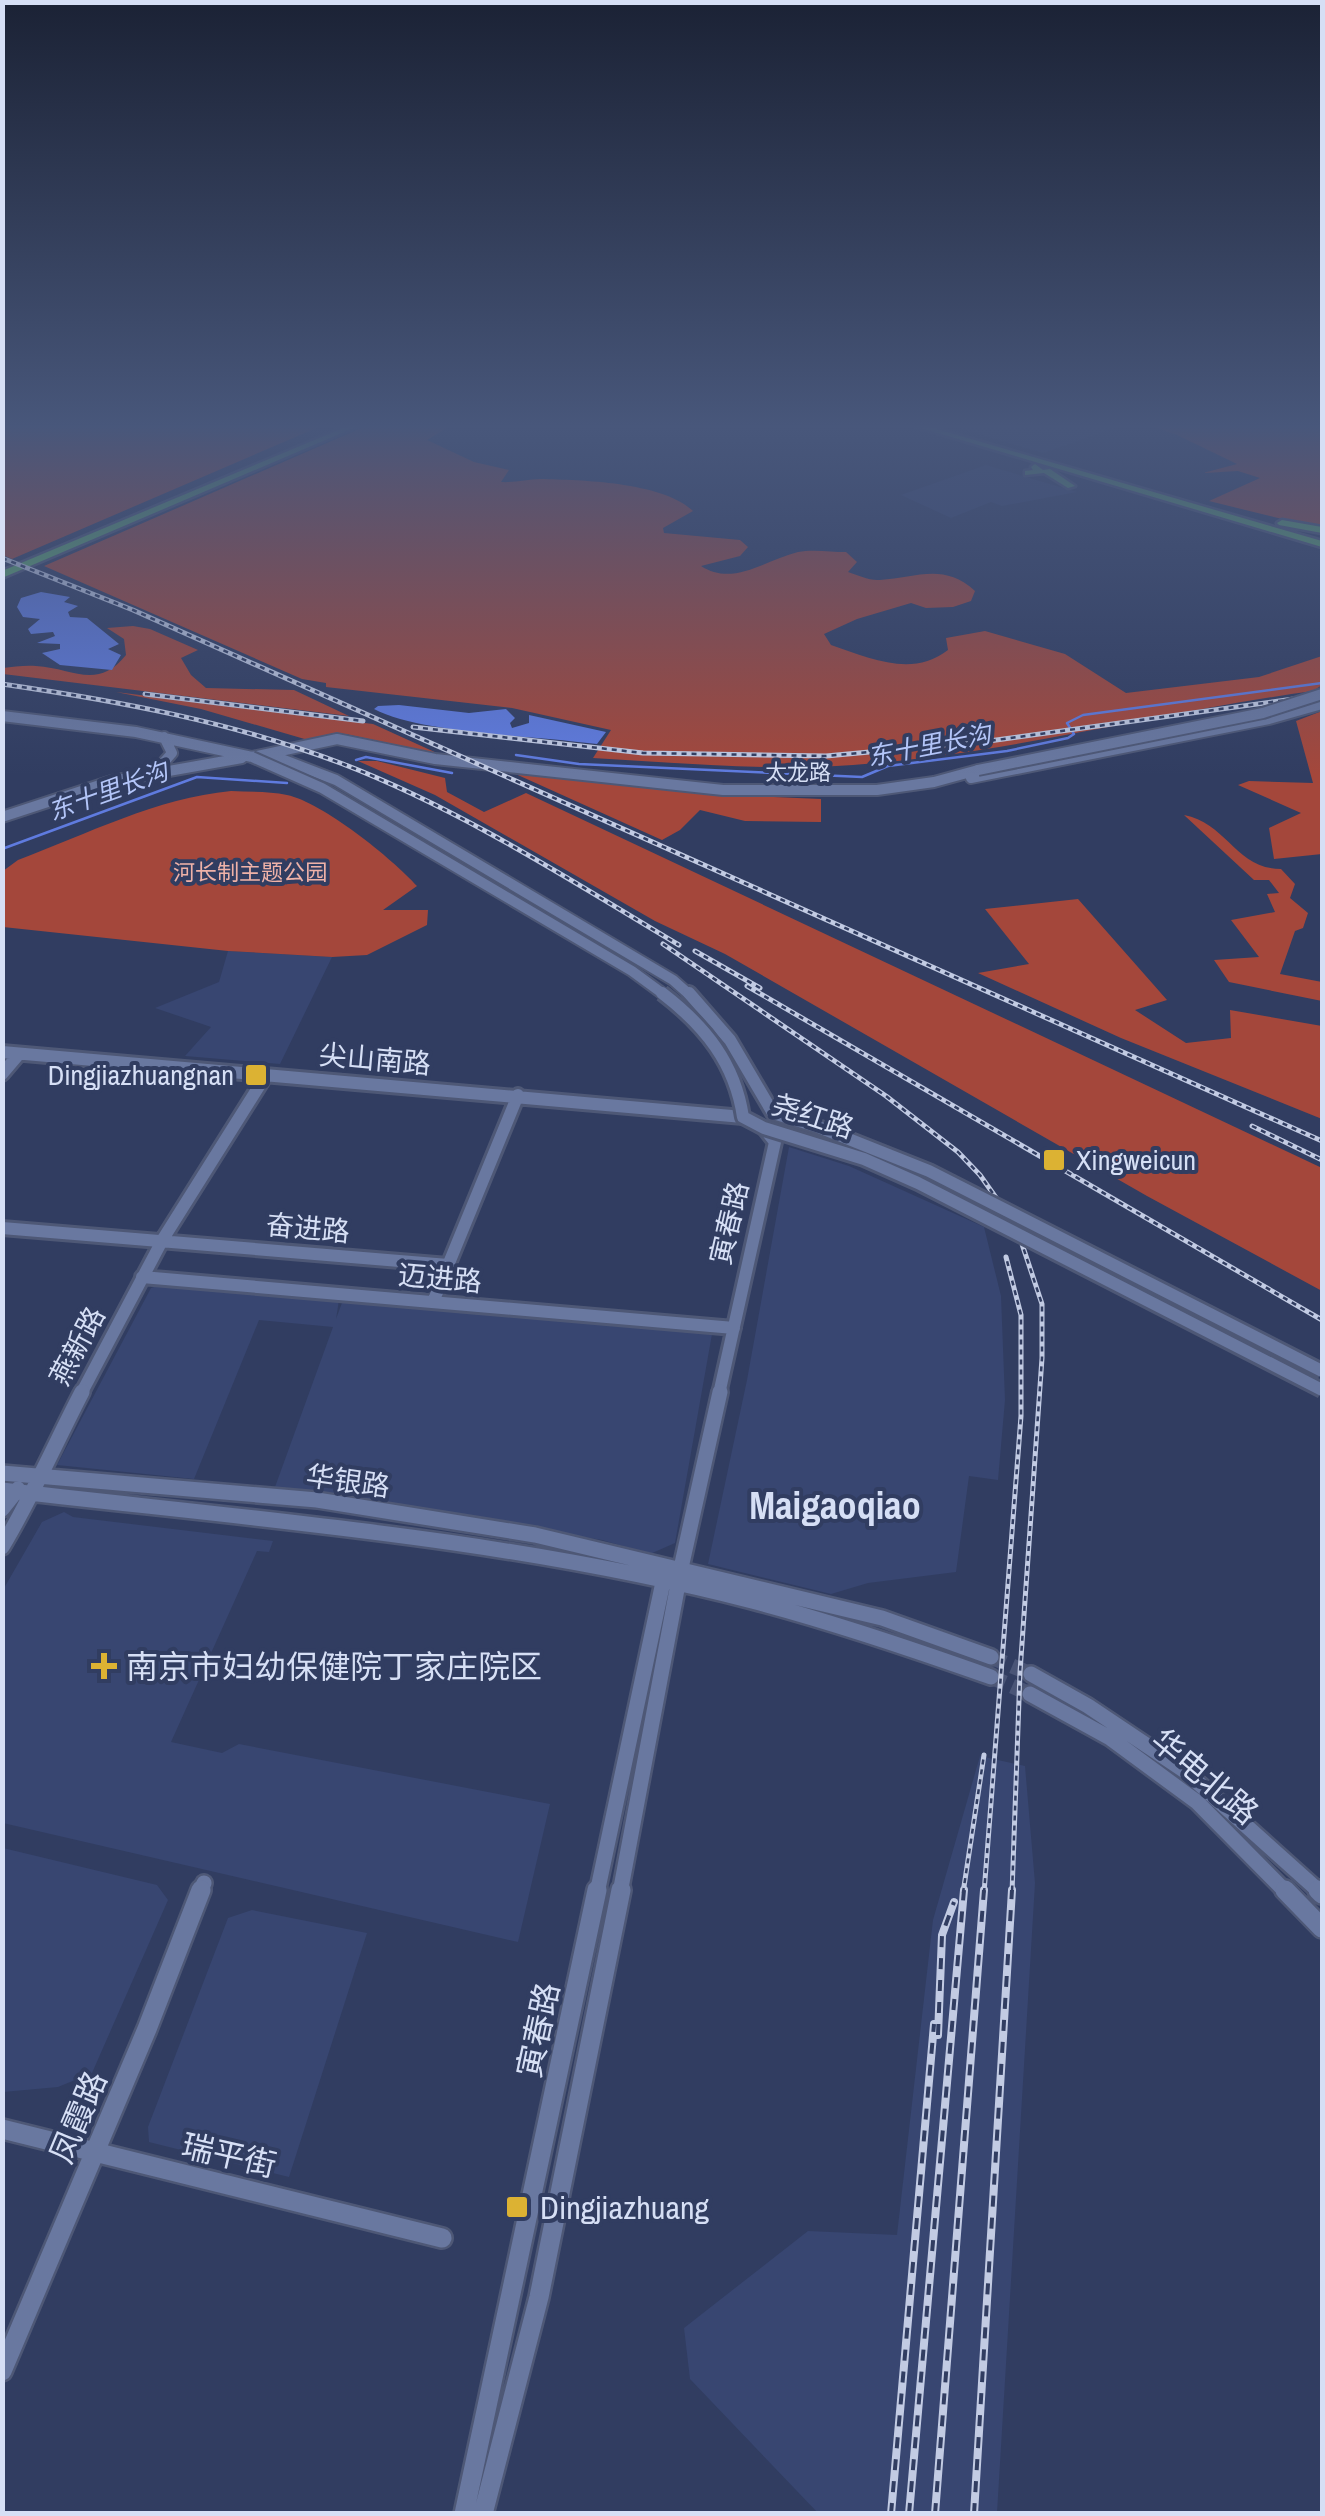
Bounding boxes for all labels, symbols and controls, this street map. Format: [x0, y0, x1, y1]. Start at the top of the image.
water label: 东十里长沟 [864, 716, 997, 774]
water label: 东十里长沟 [43, 753, 175, 828]
street label: 太龙路 [765, 757, 831, 787]
park label: 河长制主题公园 [173, 857, 327, 887]
street label: 尖山南路 [318, 1035, 432, 1083]
place label: Dingjiazhuangnan [48, 1056, 234, 1094]
marker: Dingjiazhuangnan [243, 1062, 269, 1088]
street label: 尧红路 [767, 1085, 859, 1147]
place label: Xingweicun [1076, 1141, 1196, 1179]
marker: Xingweicun [1041, 1147, 1067, 1173]
street label: 寅春路 [701, 1178, 757, 1268]
street label: 奋进路 [264, 1205, 352, 1251]
street label: 迈进路 [396, 1255, 484, 1301]
street label: 燕新路 [41, 1300, 113, 1392]
street label: 华银路 [304, 1456, 392, 1506]
district label: Maigaoqiao [749, 1480, 921, 1531]
place label: 南京市妇幼保健院丁家庄院区 [126, 1645, 542, 1688]
marker: 南京市妇幼保健院丁家庄院区 [91, 1653, 117, 1679]
street label: 华电北路 [1142, 1718, 1268, 1834]
street label: 寅春路 [507, 1979, 569, 2081]
street label: 凤霞路 [39, 2064, 117, 2170]
street label: 瑞平街 [177, 2123, 281, 2187]
place label: Dingjiazhuang [540, 2186, 710, 2229]
marker: Dingjiazhuang [504, 2194, 530, 2220]

